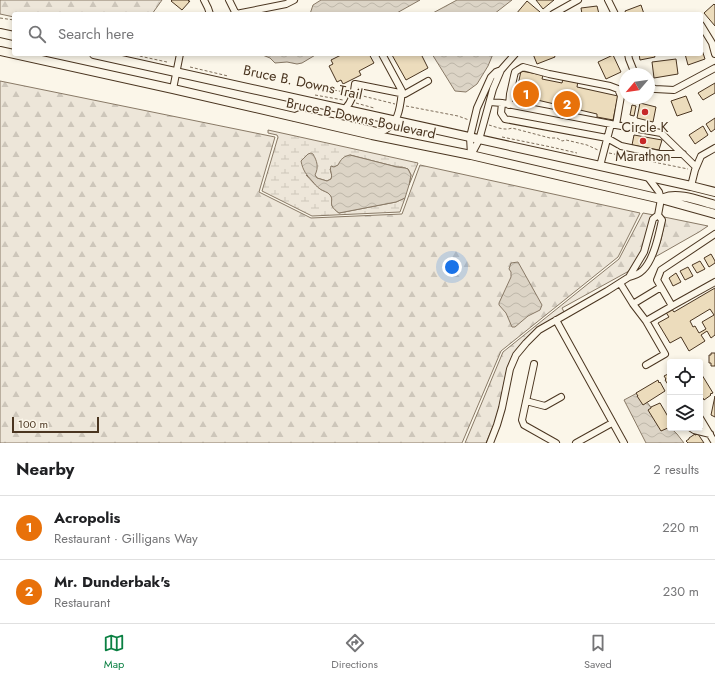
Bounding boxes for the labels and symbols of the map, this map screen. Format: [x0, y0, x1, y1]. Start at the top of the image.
street label: Bruce B. Downs Trail [241, 60, 365, 104]
north arrow [619, 68, 655, 104]
pin: 1 [513, 79, 539, 109]
pin: 2 [554, 89, 580, 119]
street label: Bruce B Downs Boulevard [284, 92, 438, 144]
marker: Circle K [640, 107, 650, 117]
place label: Circle K [621, 117, 669, 137]
marker: Marathon [638, 136, 648, 146]
place label: Marathon [615, 146, 671, 166]
your location [442, 257, 462, 277]
scale bar [12, 415, 99, 434]

